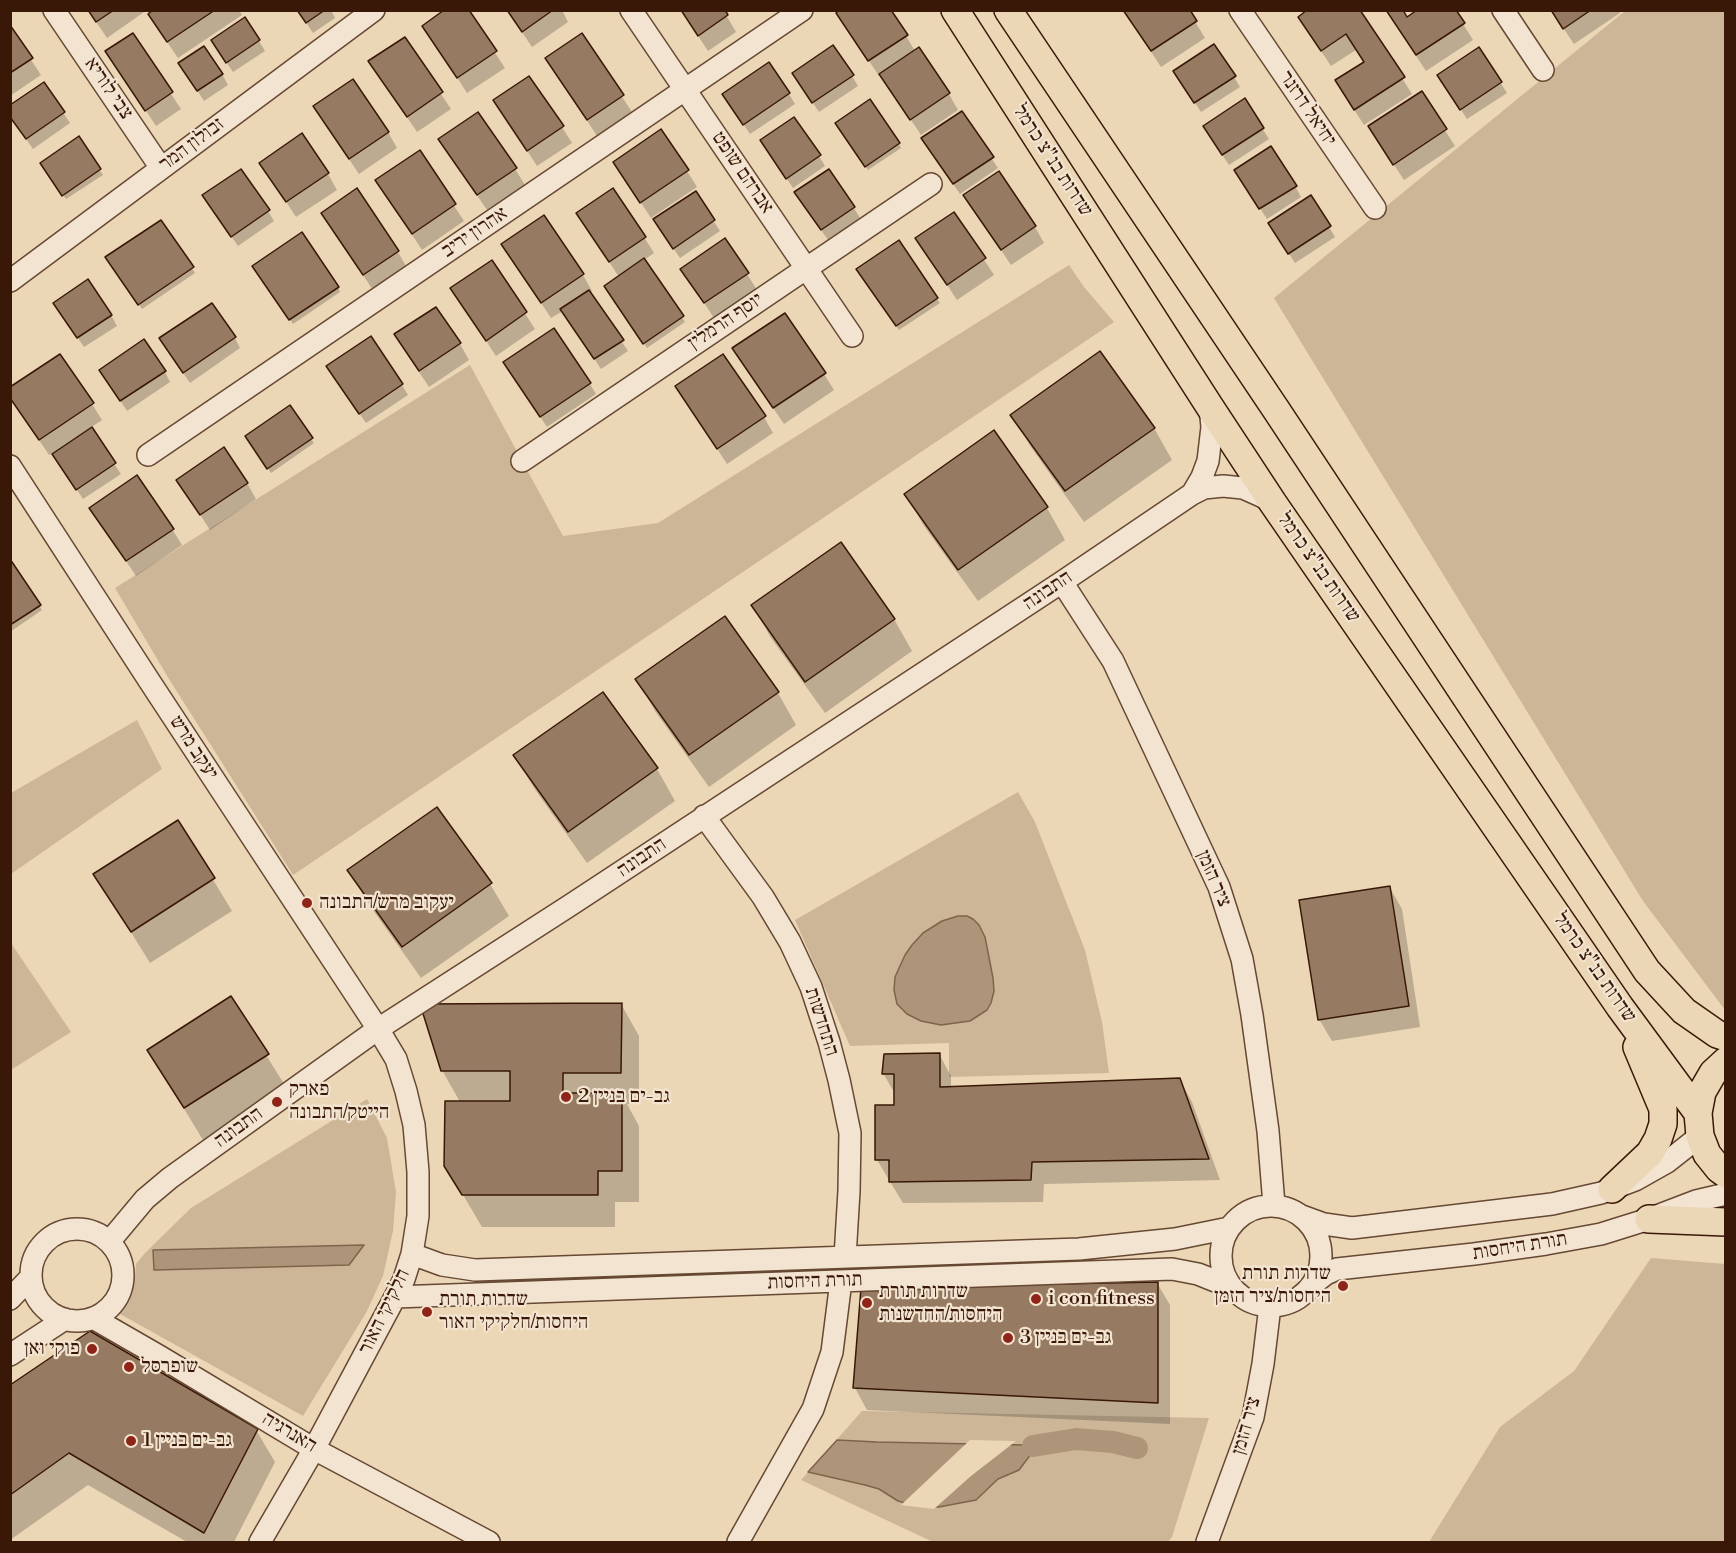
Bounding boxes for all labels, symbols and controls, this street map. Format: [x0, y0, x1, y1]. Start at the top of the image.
street label: צבי לוריא [79, 53, 137, 125]
street label: יחיאל דרזנר [1273, 67, 1341, 151]
street label: שדרות בנ"צ כרמל [1007, 100, 1097, 222]
street label: זבולון המר [155, 113, 229, 177]
street label: אברהם שופט [706, 127, 778, 219]
street label: אהרון יריב [437, 202, 513, 264]
street label: יוסף הרמלין [684, 288, 768, 356]
street label: שדרות בנ"צ כרמל [1271, 508, 1365, 628]
street label: התבונה [1019, 566, 1077, 616]
street label: יעקב מרש [164, 712, 222, 784]
street label: התבונה [613, 833, 671, 883]
street label: ציר הזמן [1190, 847, 1236, 911]
place label: יעקוב מרש/התבונה [319, 891, 454, 915]
marker: יעקוב מרש/התבונה [300, 896, 314, 910]
street label: שדרות בנ"צ כרמל [1547, 908, 1641, 1028]
street label: התחדשות [799, 985, 843, 1059]
place label: פארק הייטק/התבונה [289, 1078, 389, 1125]
place label: גב-ים בניין 2 [578, 1085, 670, 1109]
marker: גב-ים בניין 2 [559, 1090, 573, 1104]
marker: פארק הייטק/התבונה [270, 1095, 284, 1109]
street label: התבונה [210, 1102, 268, 1154]
street label: תורת היחסות [1471, 1228, 1569, 1266]
place label: שדרות תורת היחסות/ציר הזמן [1214, 1262, 1331, 1309]
street label: חלקיקי האור [354, 1265, 416, 1359]
street label: תורת היחסות [767, 1268, 863, 1296]
marker: שדרות תורת היחסות/ציר הזמן [1336, 1279, 1350, 1293]
place label: שדרות תורת היחסות/החדשנות [879, 1280, 1003, 1327]
place label: i con fitness [1048, 1287, 1155, 1311]
place label: שדרות תורת היחסות/חלקיקי האור [439, 1288, 588, 1335]
marker: i con fitness [1029, 1292, 1043, 1306]
marker: שדרות תורת היחסות/החדשנות [860, 1296, 874, 1310]
marker: שדרות תורת היחסות/חלקיקי האור [420, 1305, 434, 1319]
place label: גב-ים בניין 3 [1020, 1326, 1112, 1350]
marker: גב-ים בניין 3 [1001, 1331, 1015, 1345]
place label: פוקי ואן [24, 1337, 80, 1361]
marker: פוקי ואן [85, 1342, 99, 1356]
place label: שופרסל [141, 1355, 198, 1379]
marker: שופרסל [122, 1360, 136, 1374]
street label: ציר הזמן [1227, 1394, 1267, 1458]
street label: האנרגיה [257, 1407, 321, 1459]
place label: גב-ים בניין 1 [143, 1429, 232, 1453]
marker: גב-ים בניין 1 [124, 1434, 138, 1448]

